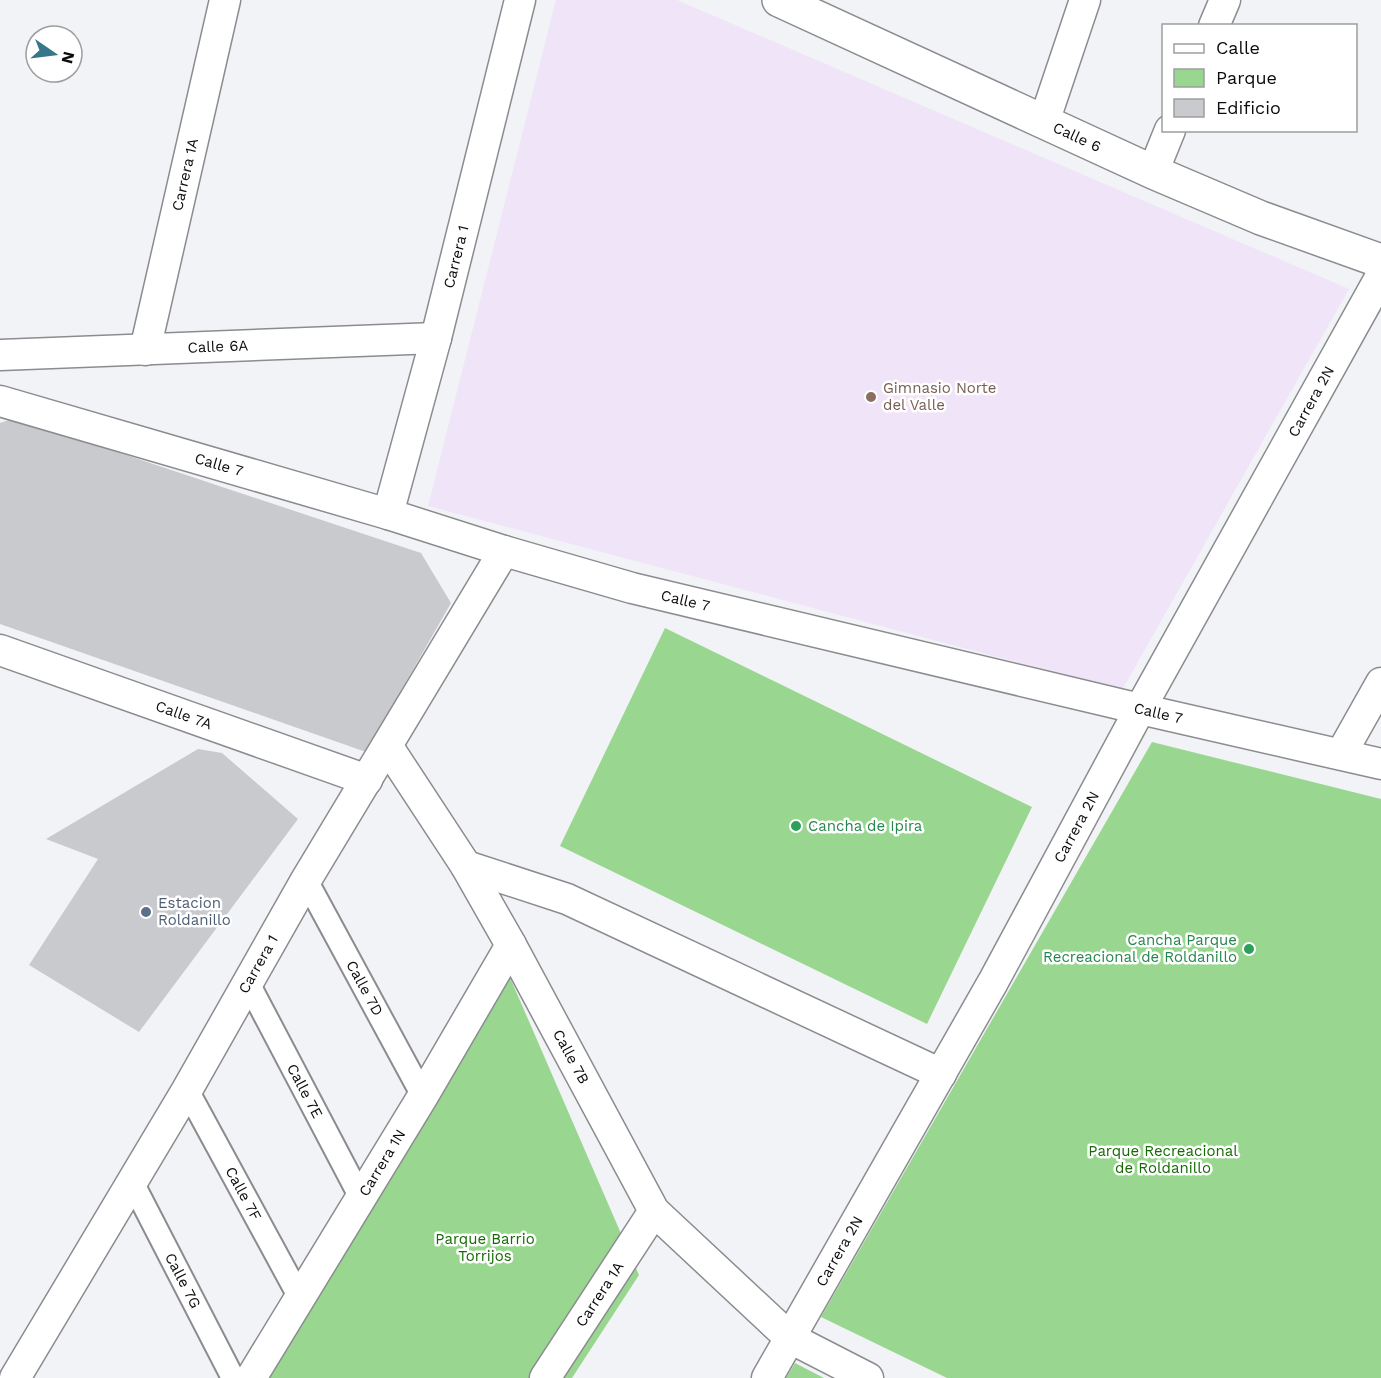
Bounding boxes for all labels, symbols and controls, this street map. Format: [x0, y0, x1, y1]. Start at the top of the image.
north arrow [24, 24, 84, 84]
legend [1162, 24, 1357, 132]
text: Calle [1216, 37, 1260, 58]
text: N [57, 49, 79, 66]
text: Parque [1216, 67, 1277, 88]
text: Edificio [1216, 97, 1281, 118]
street label: Calle 6 [1050, 118, 1104, 156]
street label: Carrera 1A [168, 136, 202, 213]
street label: Carrera 1 [440, 224, 473, 290]
street label: Calle 6A [187, 336, 249, 357]
street label: Carrera 2N [1284, 363, 1338, 440]
place label: Gimnasio Norte del Valle [883, 379, 996, 414]
marker: Gimnasio Norte del Valle [864, 390, 878, 404]
street label: Calle 7 [193, 449, 245, 480]
street label: Calle 7 [659, 586, 712, 615]
street label: Calle 7A [153, 697, 215, 733]
street label: Calle 7 [1132, 699, 1184, 727]
street label: Carrera 2N [1050, 788, 1103, 866]
place label: Cancha de Ipira [808, 817, 923, 835]
marker: Cancha de Ipira [789, 819, 803, 833]
place label: Estacion Roldanillo [158, 894, 231, 929]
marker: Estacion Roldanillo [139, 905, 153, 919]
place label: Cancha Parque Recreacional de Roldanillo [1043, 931, 1237, 966]
street label: Carrera 1 [235, 932, 282, 997]
marker: Cancha Parque Recreacional de Roldanillo [1242, 942, 1256, 956]
street label: Calle 7D [342, 957, 387, 1019]
street label: Calle 7B [549, 1026, 593, 1087]
street label: Calle 7E [283, 1061, 326, 1121]
street label: Carrera 1N [355, 1126, 409, 1200]
park label: Parque Recreacional de Roldanillo [1088, 1142, 1238, 1177]
street label: Calle 7F [221, 1164, 265, 1224]
street label: Carrera 2N [812, 1213, 867, 1290]
park label: Parque Barrio Torrijos [435, 1230, 535, 1265]
street label: Calle 7G [161, 1250, 205, 1312]
street label: Carrera 1A [572, 1258, 628, 1330]

